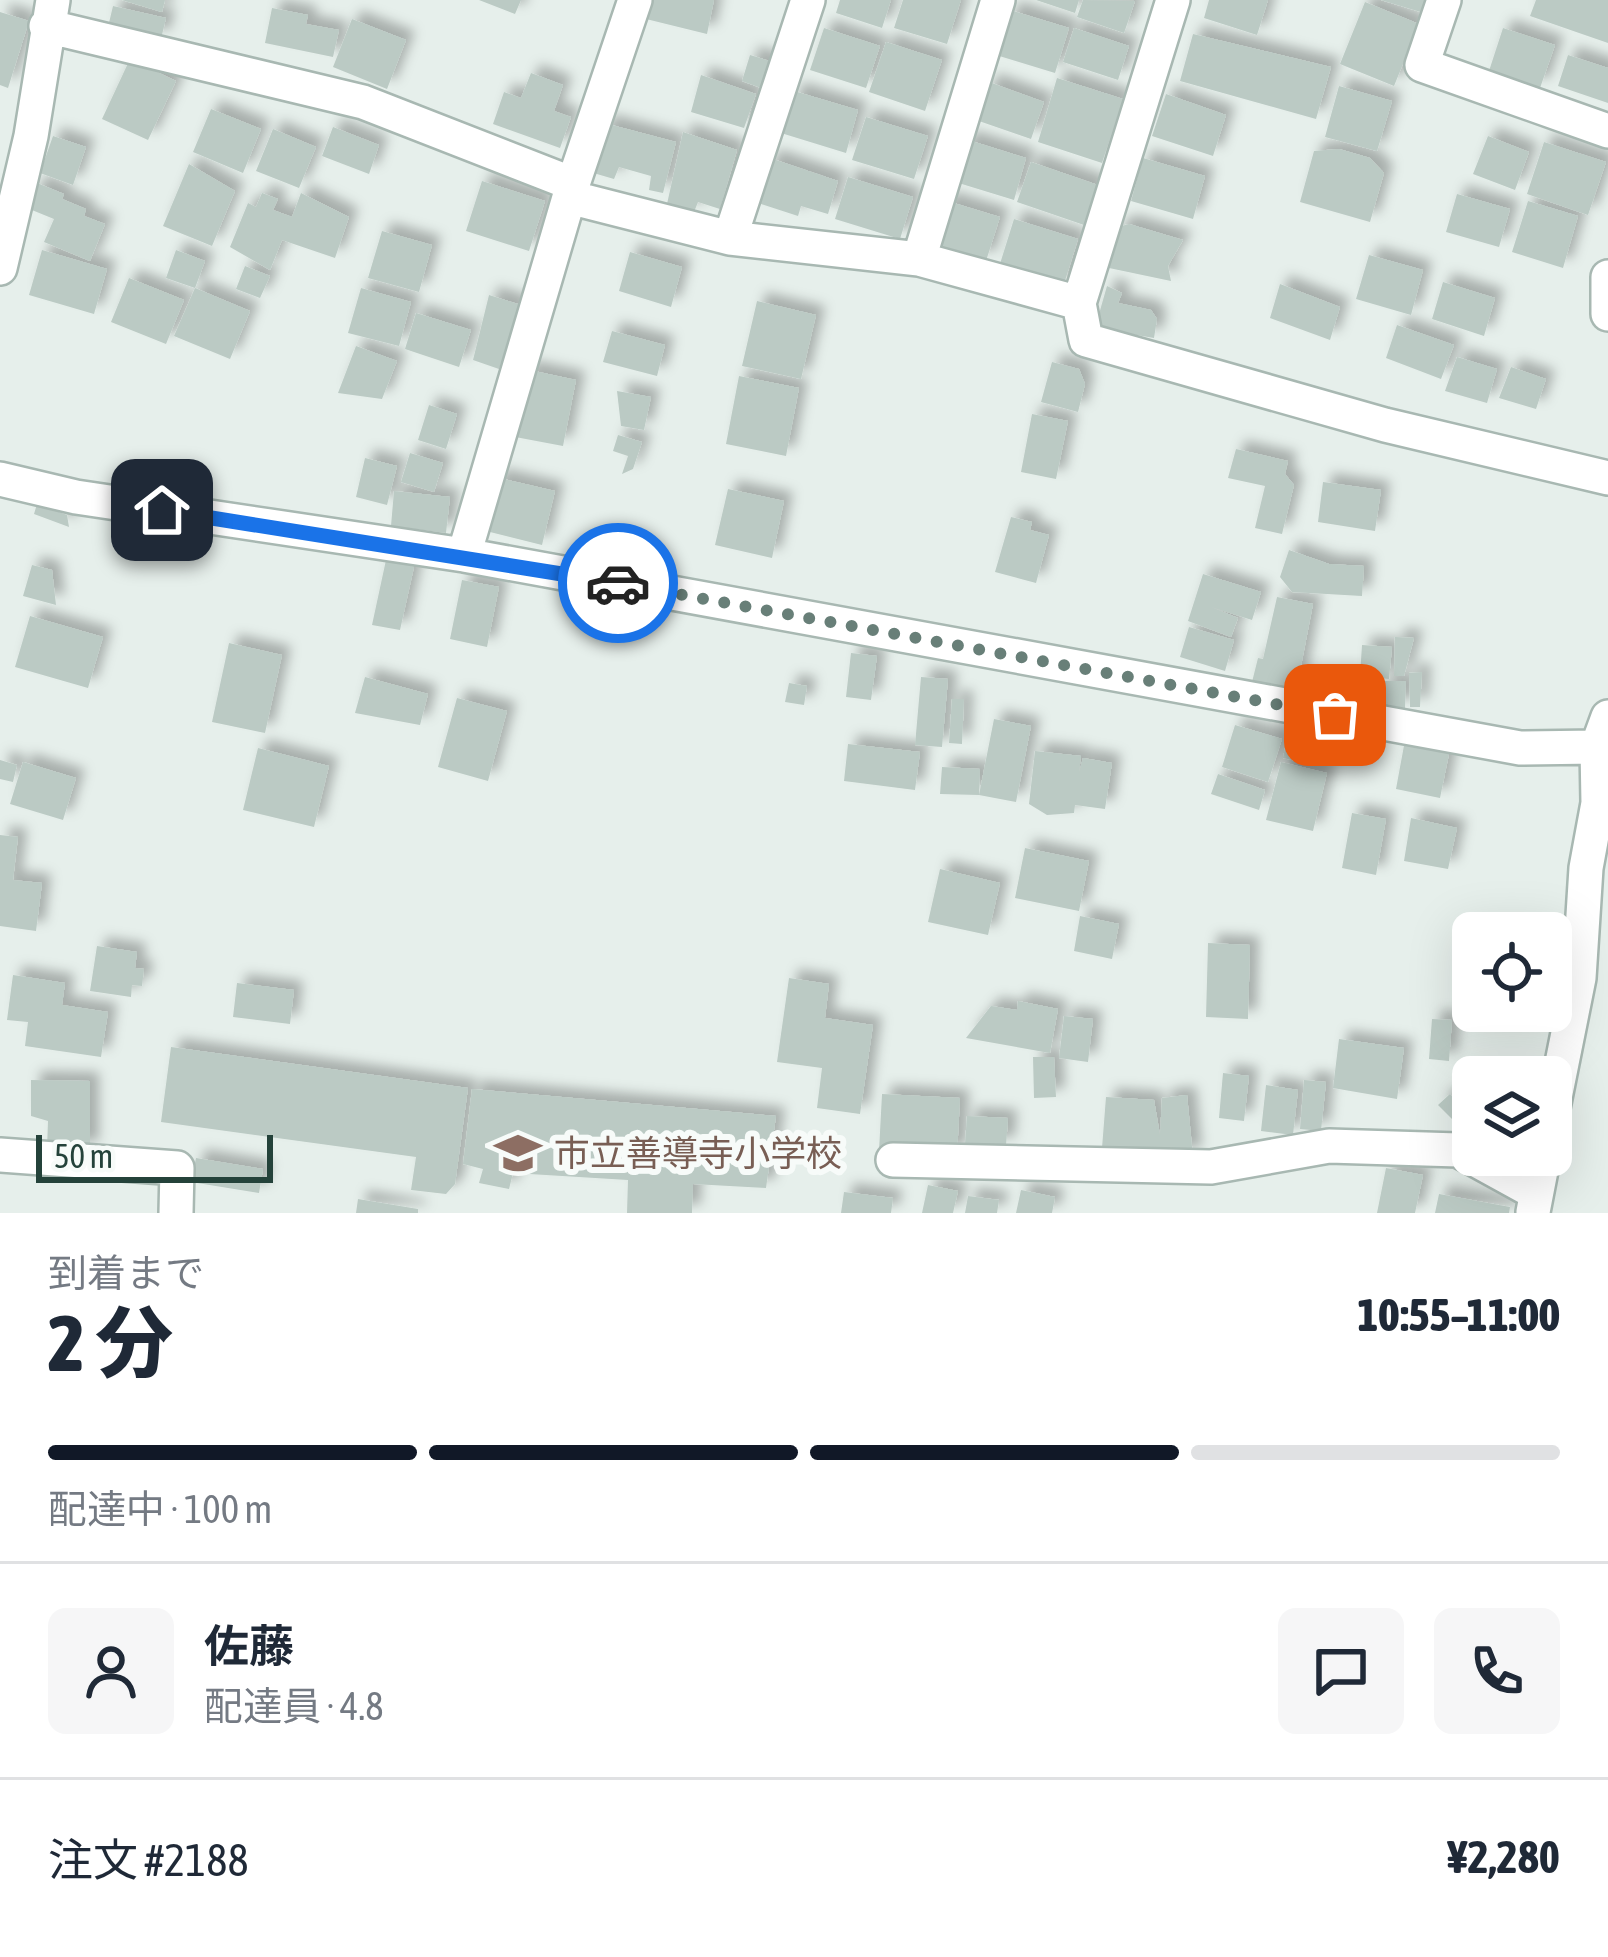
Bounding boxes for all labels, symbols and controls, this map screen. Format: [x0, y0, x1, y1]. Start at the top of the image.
pin [111, 459, 213, 561]
icon: home [129, 477, 195, 543]
courier [558, 523, 678, 643]
icon: car [585, 550, 651, 616]
pin [1284, 664, 1386, 766]
icon: bag [1302, 682, 1368, 748]
map controls [1452, 912, 1572, 1176]
button: locate [1452, 912, 1572, 1032]
button: layers [1452, 1056, 1572, 1176]
school or university icon: 市立善導寺小学校 [493, 1128, 543, 1178]
scale bar [36, 1129, 273, 1182]
place label: 市立善導寺小学校 [554, 1132, 842, 1174]
text: 50 m [54, 1137, 113, 1175]
text: 到着まで [48, 1251, 204, 1295]
text: 10:55–11:00 [1357, 1289, 1560, 1341]
text: 2 分 [48, 1298, 173, 1388]
text: 配達中 · 100 m [48, 1487, 272, 1531]
button: person [48, 1608, 174, 1734]
button: chat [1278, 1608, 1404, 1734]
button: phone [1434, 1608, 1560, 1734]
text: 佐藤 [204, 1620, 294, 1672]
text: 配達員 · 4.8 [204, 1684, 384, 1728]
text: ¥2,280 [1447, 1831, 1560, 1883]
text: 注文 #2188 [48, 1834, 249, 1886]

